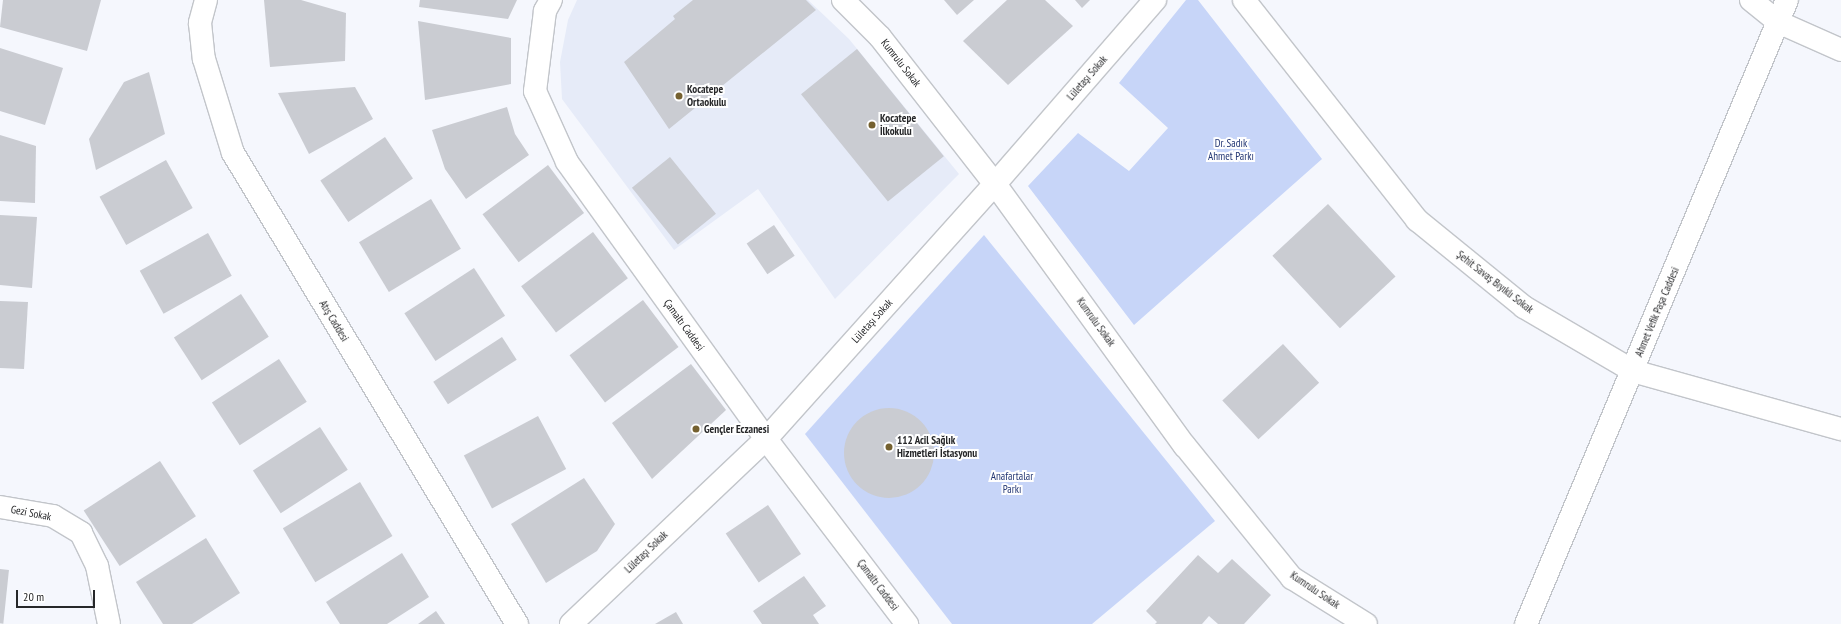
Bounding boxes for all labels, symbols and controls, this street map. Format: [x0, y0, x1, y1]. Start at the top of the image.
street label: Kumrulu Sokak [878, 36, 924, 90]
street label: Lületaşı Sokak [1064, 53, 1110, 103]
place label: Kocatepe Ortaokulu [687, 83, 726, 109]
marker: Kocatepe Ortaokulu [674, 91, 684, 101]
place label: Kocatepe İlkokulu [880, 112, 916, 138]
marker: Kocatepe İlkokulu [867, 120, 877, 130]
park label: Dr. Sadık Ahmet Parkı [1208, 137, 1254, 163]
street label: Şehit Savaş Bıyıklı Sokak [1454, 248, 1536, 316]
street label: Ahmet Vefik Paşa Caddesi [1632, 265, 1682, 359]
street label: Kumrulu Sokak [1074, 295, 1118, 349]
street label: Lületaşı Sokak [849, 296, 895, 346]
street label: Çamaltı Caddesi [661, 297, 707, 353]
street label: Atış Caddesi [317, 298, 351, 344]
place label: Gençler Eczanesi [704, 422, 769, 436]
marker: Gençler Eczanesi [691, 424, 701, 434]
place label: 112 Acil Sağlık Hizmetleri İstasyonu [897, 434, 977, 460]
marker: 112 Acil Sağlık Hizmetleri İstasyonu [884, 442, 894, 452]
park label: Anafartalar Parkı [991, 470, 1033, 496]
street label: Gezi Sokak [10, 503, 52, 523]
street label: Lületaşı Sokak [622, 528, 670, 576]
street label: Çamaltı Caddesi [854, 557, 902, 613]
street label: Kumrulu Sokak [1288, 569, 1342, 611]
scale bar [18, 582, 97, 608]
text: 20 m [23, 589, 44, 604]

